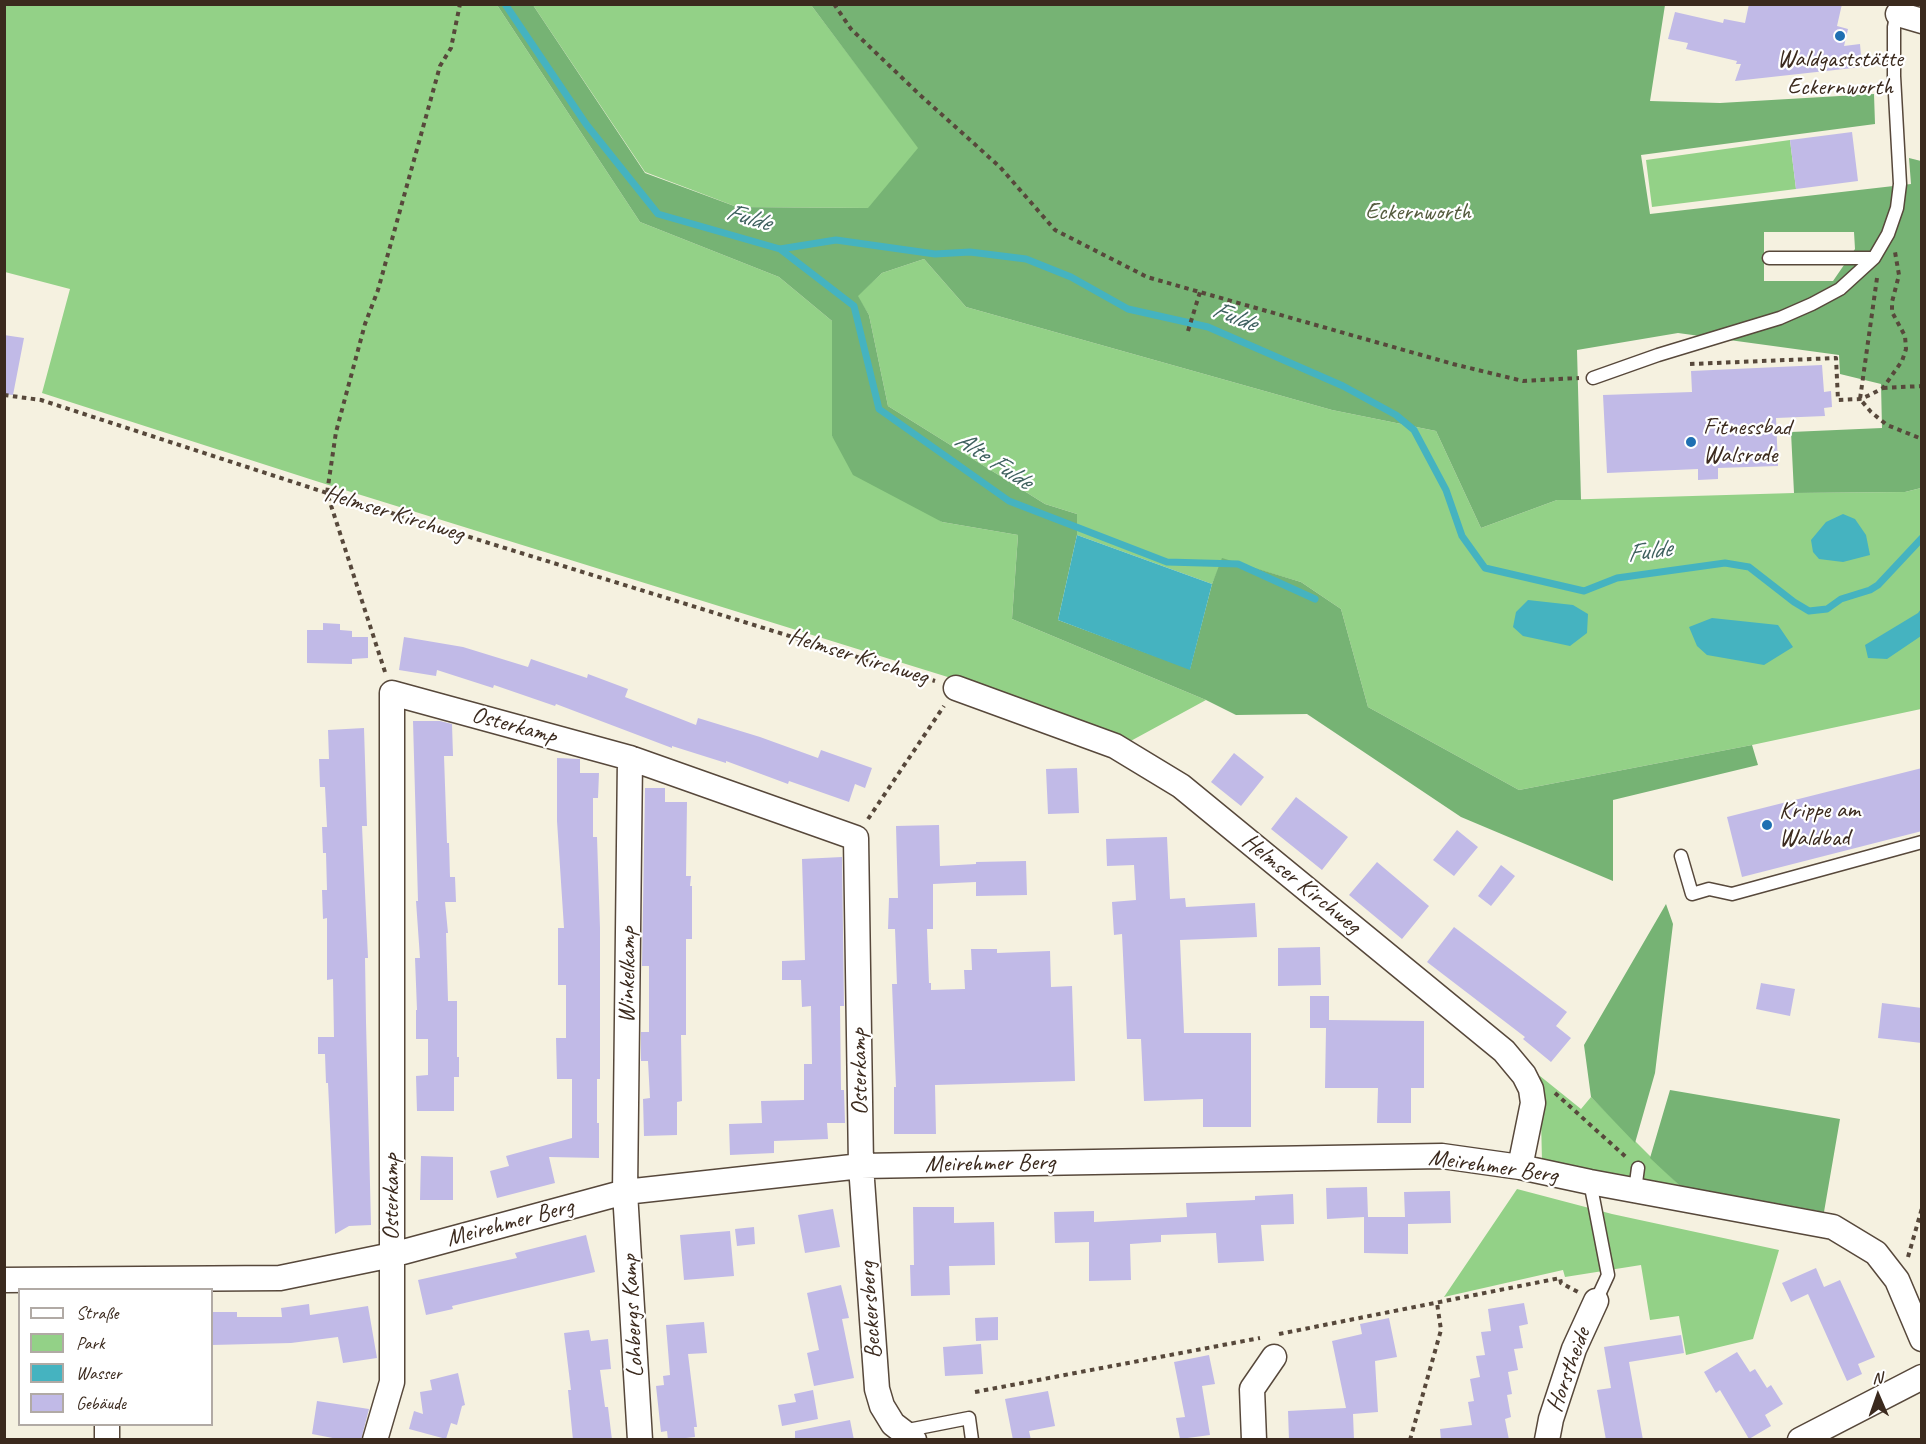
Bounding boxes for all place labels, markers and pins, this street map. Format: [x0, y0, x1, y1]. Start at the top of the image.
marker: Waldgaststätte Eckernworth [1833, 29, 1847, 43]
place label: Waldgaststätte Eckernworth [1777, 46, 1903, 102]
place label: Fitnessbad Walsrode [1703, 414, 1791, 470]
marker: Fitnessbad Walsrode [1684, 435, 1698, 449]
place label: Krippe am Waldbad [1779, 797, 1860, 853]
marker: Krippe am Waldbad [1760, 818, 1774, 832]

